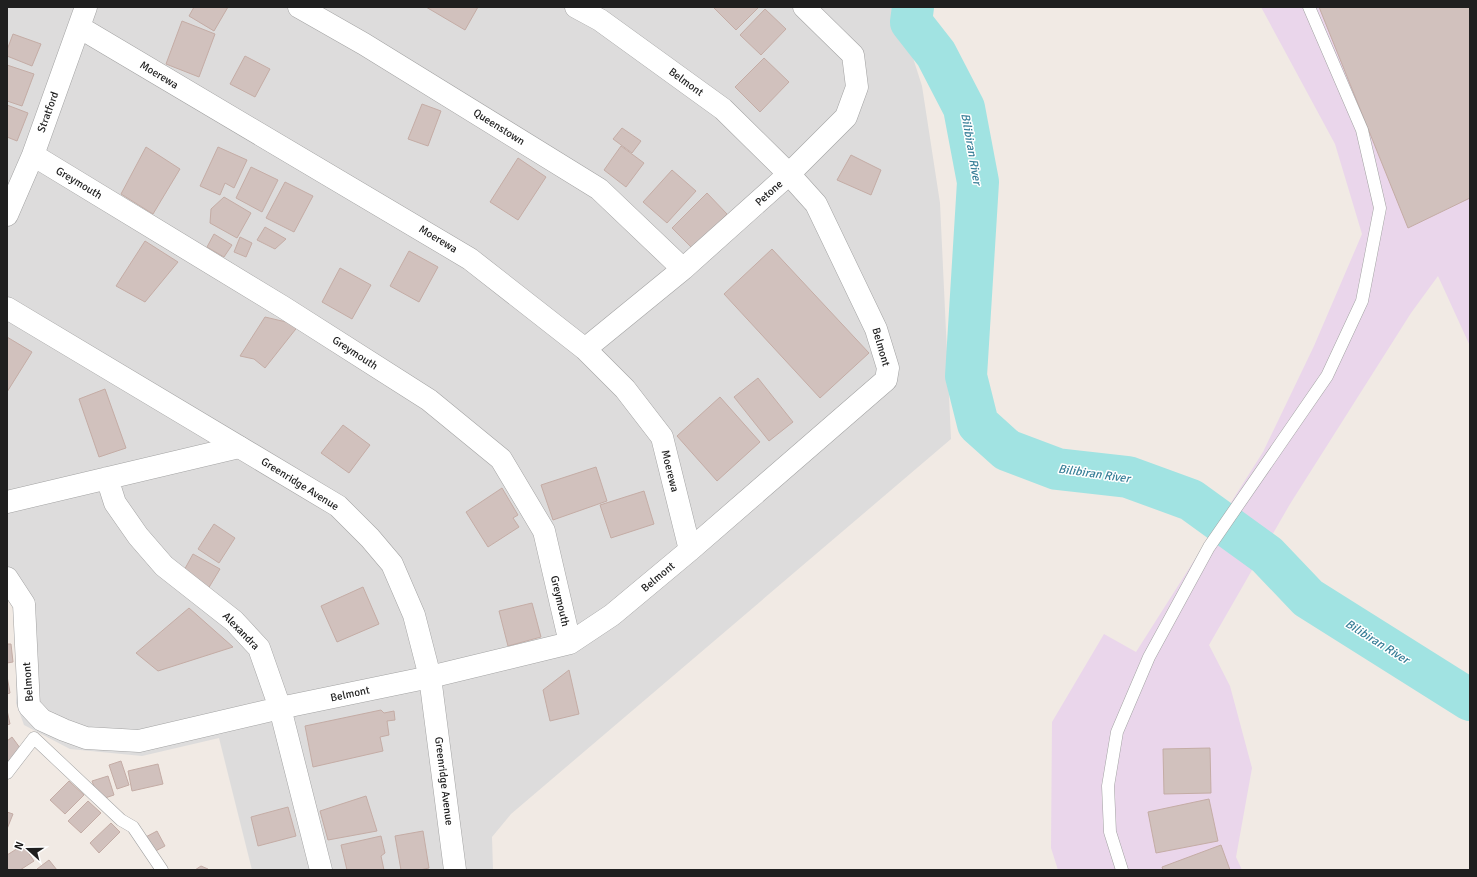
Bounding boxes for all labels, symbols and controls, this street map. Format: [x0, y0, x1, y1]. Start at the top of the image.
street label: Moerewa [137, 58, 181, 92]
street label: Belmont [666, 65, 706, 99]
street label: Stratford [35, 90, 61, 134]
street label: Queenstown [471, 106, 527, 148]
water label: Bilibiran River [957, 112, 985, 188]
street label: Greymouth [53, 164, 105, 202]
street label: Petone [753, 177, 785, 209]
street label: Moerewa [416, 222, 460, 256]
street label: Belmont [869, 326, 893, 368]
street label: Greymouth [330, 333, 380, 373]
street label: Moerewa [659, 449, 682, 494]
street label: Greenridge Avenue [259, 455, 341, 513]
water label: Bilibiran River [1057, 462, 1132, 487]
street label: Belmont [639, 559, 678, 595]
street label: Greymouth [548, 574, 572, 628]
street label: Alexandra [220, 610, 262, 653]
water label: Bilibiran River [1342, 616, 1413, 668]
street label: Belmont [20, 662, 36, 702]
street label: Belmont [329, 683, 371, 704]
street label: Greenridge Avenue [432, 736, 456, 826]
north arrow [8, 829, 48, 869]
text: N [12, 840, 27, 851]

